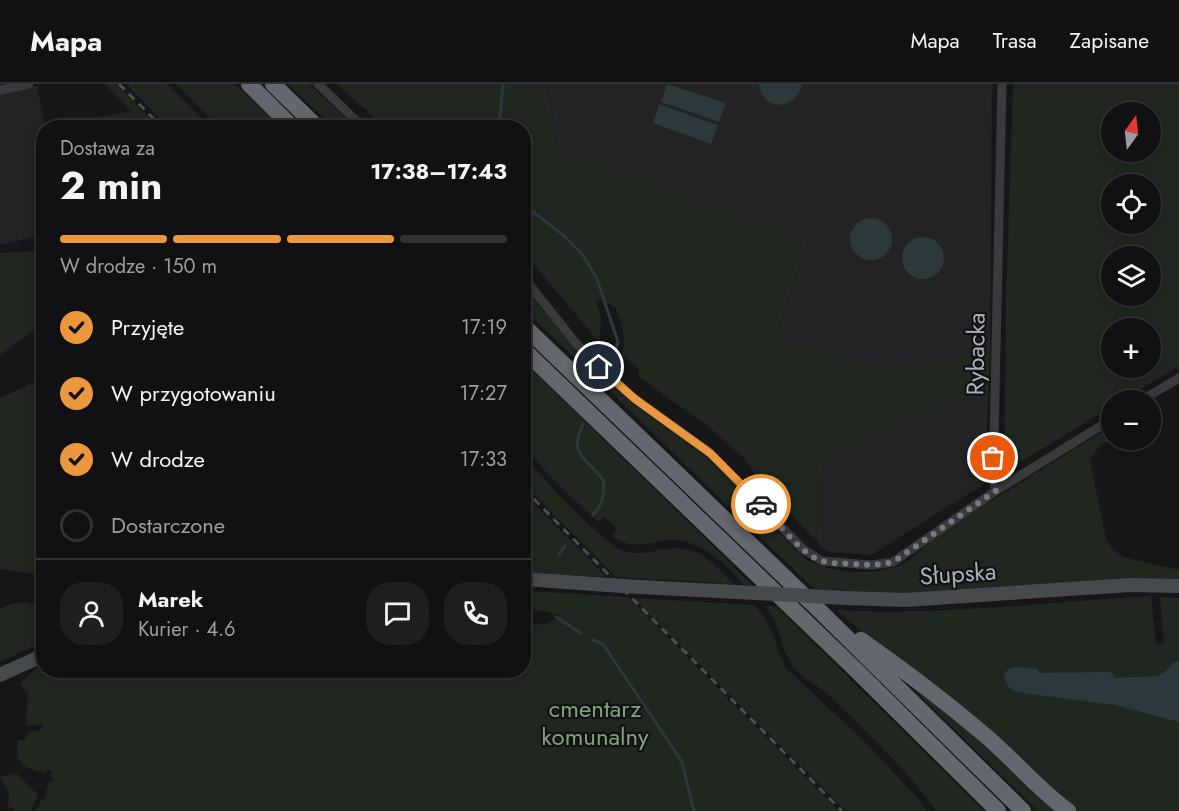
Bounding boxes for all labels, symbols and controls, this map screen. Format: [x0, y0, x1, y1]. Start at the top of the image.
text: Mapa [30, 21, 102, 62]
text: Mapa [910, 26, 960, 56]
text: Trasa [993, 26, 1037, 56]
text: Zapisane [1070, 26, 1149, 56]
north arrow [1101, 102, 1161, 162]
map controls [1101, 102, 1161, 450]
text: Dostawa za [60, 134, 155, 163]
text: 17:38–17:43 [370, 155, 507, 187]
text: 2 min [60, 157, 162, 214]
button: locate [1101, 174, 1161, 234]
button: layers [1101, 246, 1161, 306]
text: W drodze · 150 m [60, 252, 217, 281]
icon: check [60, 311, 93, 344]
text: Przyjęte [111, 311, 184, 343]
street label: Rybacka [957, 312, 994, 396]
text: 17:19 [461, 313, 507, 342]
button: + [1101, 318, 1161, 378]
pin [573, 341, 624, 392]
icon: home [582, 350, 615, 383]
icon: check [60, 377, 93, 410]
text: W przygotowaniu [111, 377, 276, 409]
text: 17:27 [460, 379, 507, 408]
button: − [1101, 390, 1161, 450]
pin [967, 432, 1018, 483]
icon: bag [976, 441, 1009, 474]
icon: check [60, 443, 93, 476]
text: W drodze [111, 443, 205, 475]
text: 17:33 [460, 445, 507, 474]
courier [731, 474, 791, 534]
icon: car [745, 488, 778, 521]
text: Dostarczone [111, 509, 225, 541]
street label: Słupska [918, 553, 997, 594]
button: person [60, 582, 123, 645]
button: chat [366, 582, 429, 645]
button: phone [444, 582, 507, 645]
text: Marek [138, 583, 203, 615]
text: Kurier · 4.6 [138, 615, 236, 644]
park label: cmentarz komunalny [541, 691, 649, 754]

